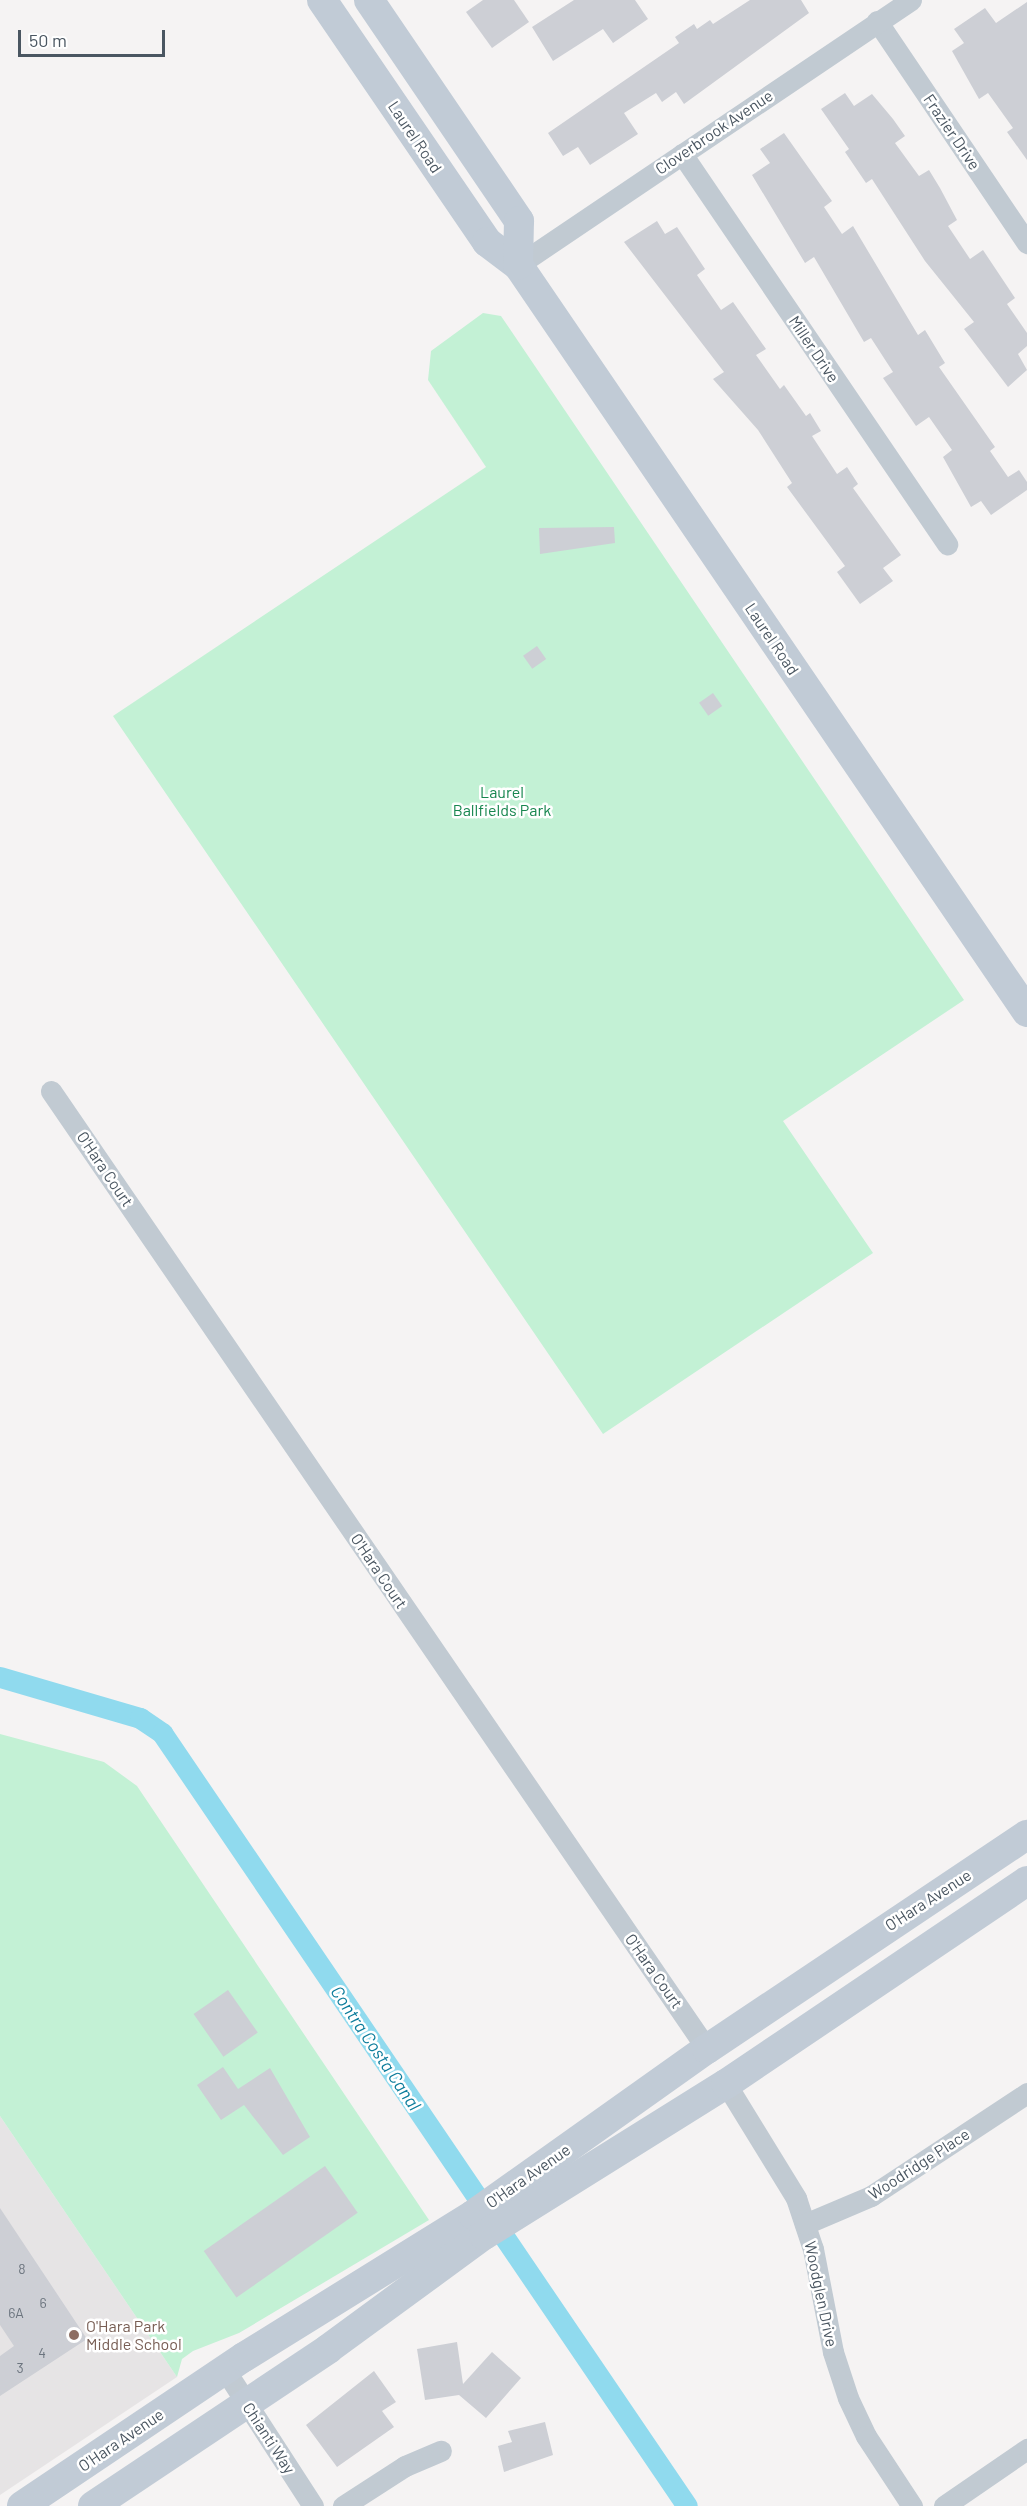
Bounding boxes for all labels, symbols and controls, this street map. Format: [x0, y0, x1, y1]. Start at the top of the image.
scale bar [21, 18, 168, 56]
text: 50 m [29, 29, 67, 51]
street label: Cloverbrook Avenue [652, 86, 776, 178]
street label: Frazier Drive [920, 90, 984, 174]
street label: Laurel Road [384, 97, 446, 177]
street label: Miller Drive [785, 312, 843, 386]
street label: Laurel Road [741, 599, 803, 679]
park label: Laurel Ballfields Park [453, 782, 551, 820]
street label: O'Hara Court [73, 1128, 137, 1210]
street label: O'Hara Court [347, 1530, 411, 1612]
street label: O'Hara Avenue [881, 1865, 975, 1935]
street label: O'Hara Court [621, 1930, 687, 2012]
water label: Contra Costa Canal [326, 1982, 426, 2114]
street label: Woodridge Place [865, 2124, 973, 2204]
street label: O'Hara Avenue [482, 2140, 574, 2212]
street label: Woodglen Drive [800, 2239, 842, 2349]
house number: 8 [18, 2261, 26, 2277]
house number: 6 [39, 2295, 47, 2311]
house number: 6A [8, 2305, 24, 2321]
place label: O'Hara Park Middle School [86, 2316, 182, 2354]
marker: O'Hara Park Middle School [67, 2328, 81, 2342]
house number: 4 [38, 2345, 46, 2361]
house number: 3 [16, 2360, 24, 2376]
street label: Chianti Way [239, 2399, 299, 2477]
street label: O'Hara Avenue [75, 2404, 167, 2476]

